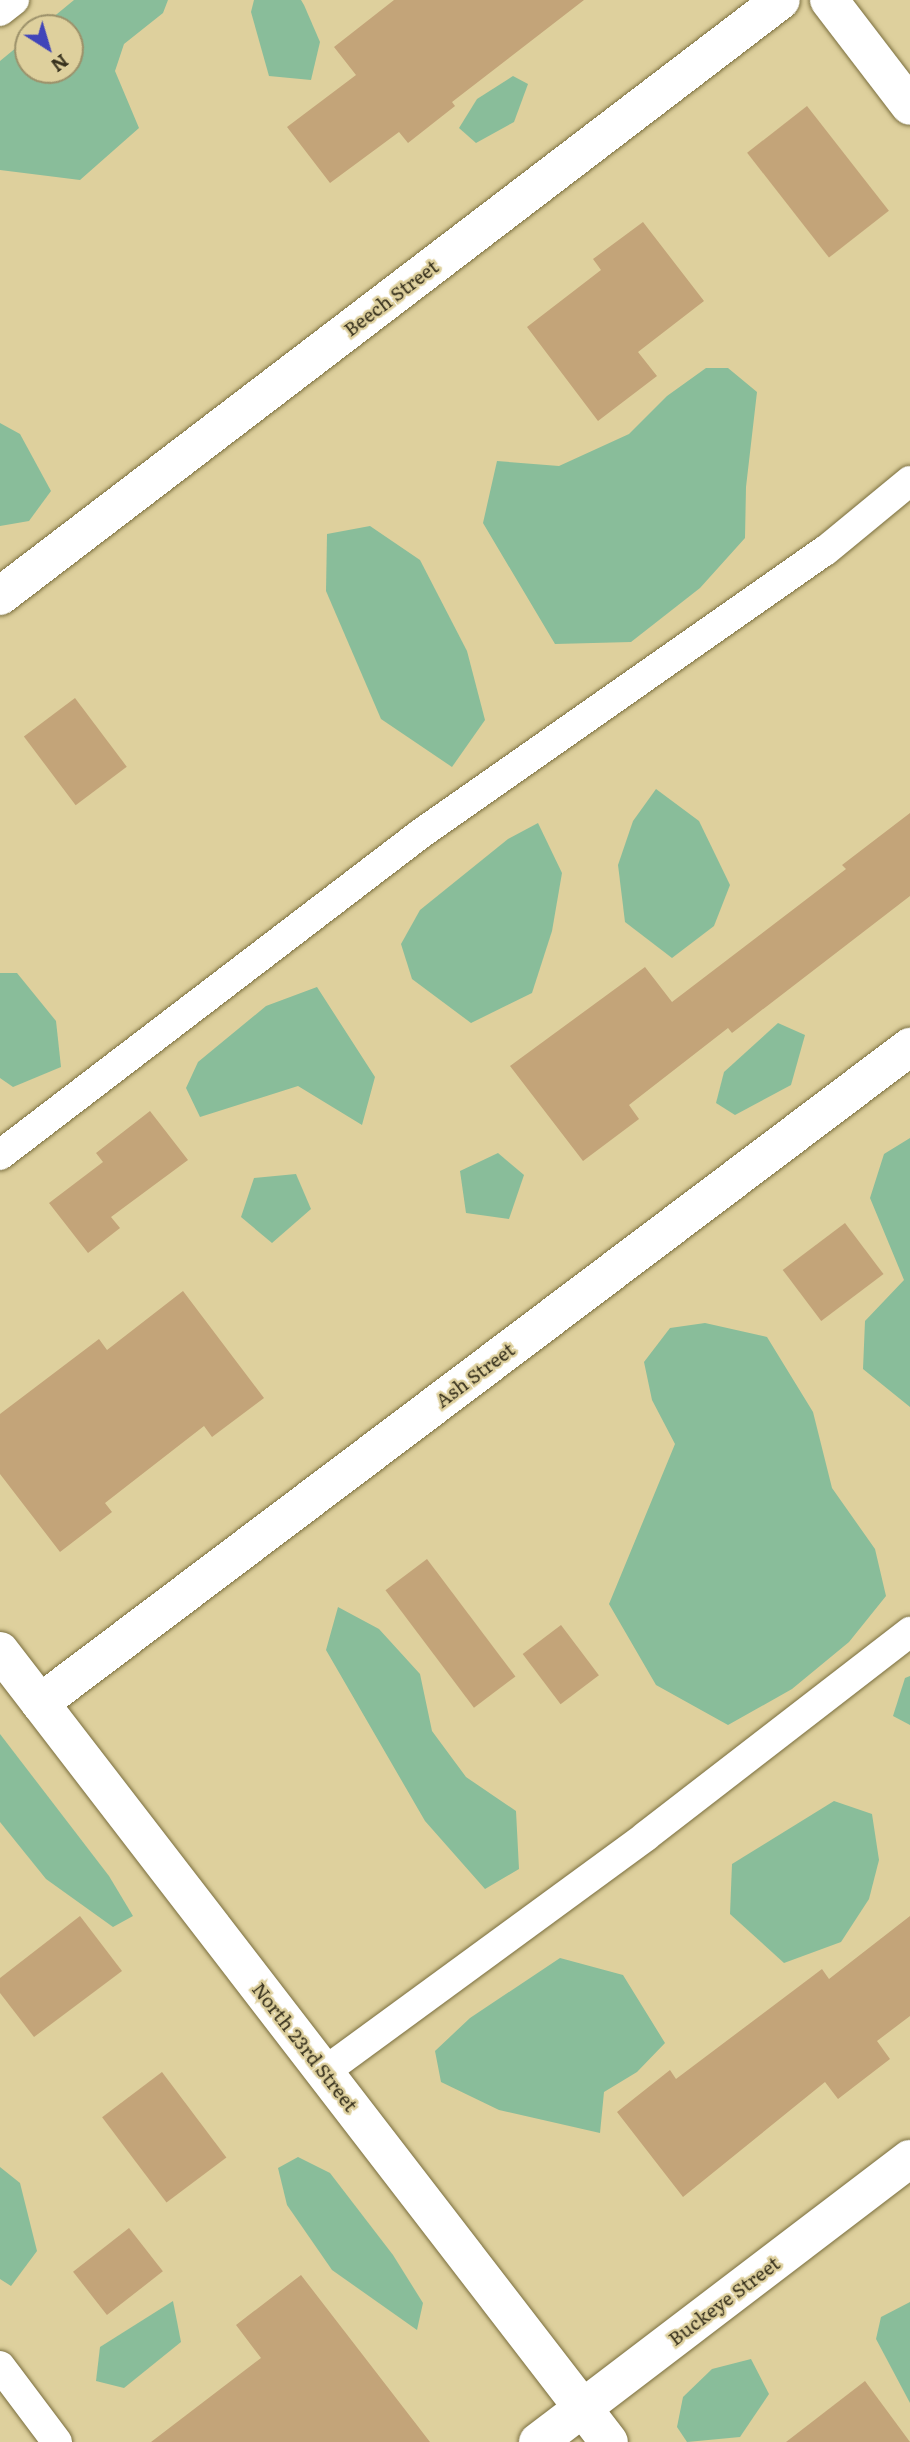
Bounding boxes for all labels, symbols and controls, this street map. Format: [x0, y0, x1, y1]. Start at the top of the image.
north arrow [14, 14, 84, 84]
text: N [46, 48, 75, 80]
street label: Beech Street [339, 255, 443, 341]
street label: Ash Street [431, 1338, 519, 1412]
street label: North 23rd Street [248, 1978, 362, 2116]
street label: Buckeye Street [664, 2252, 784, 2350]

